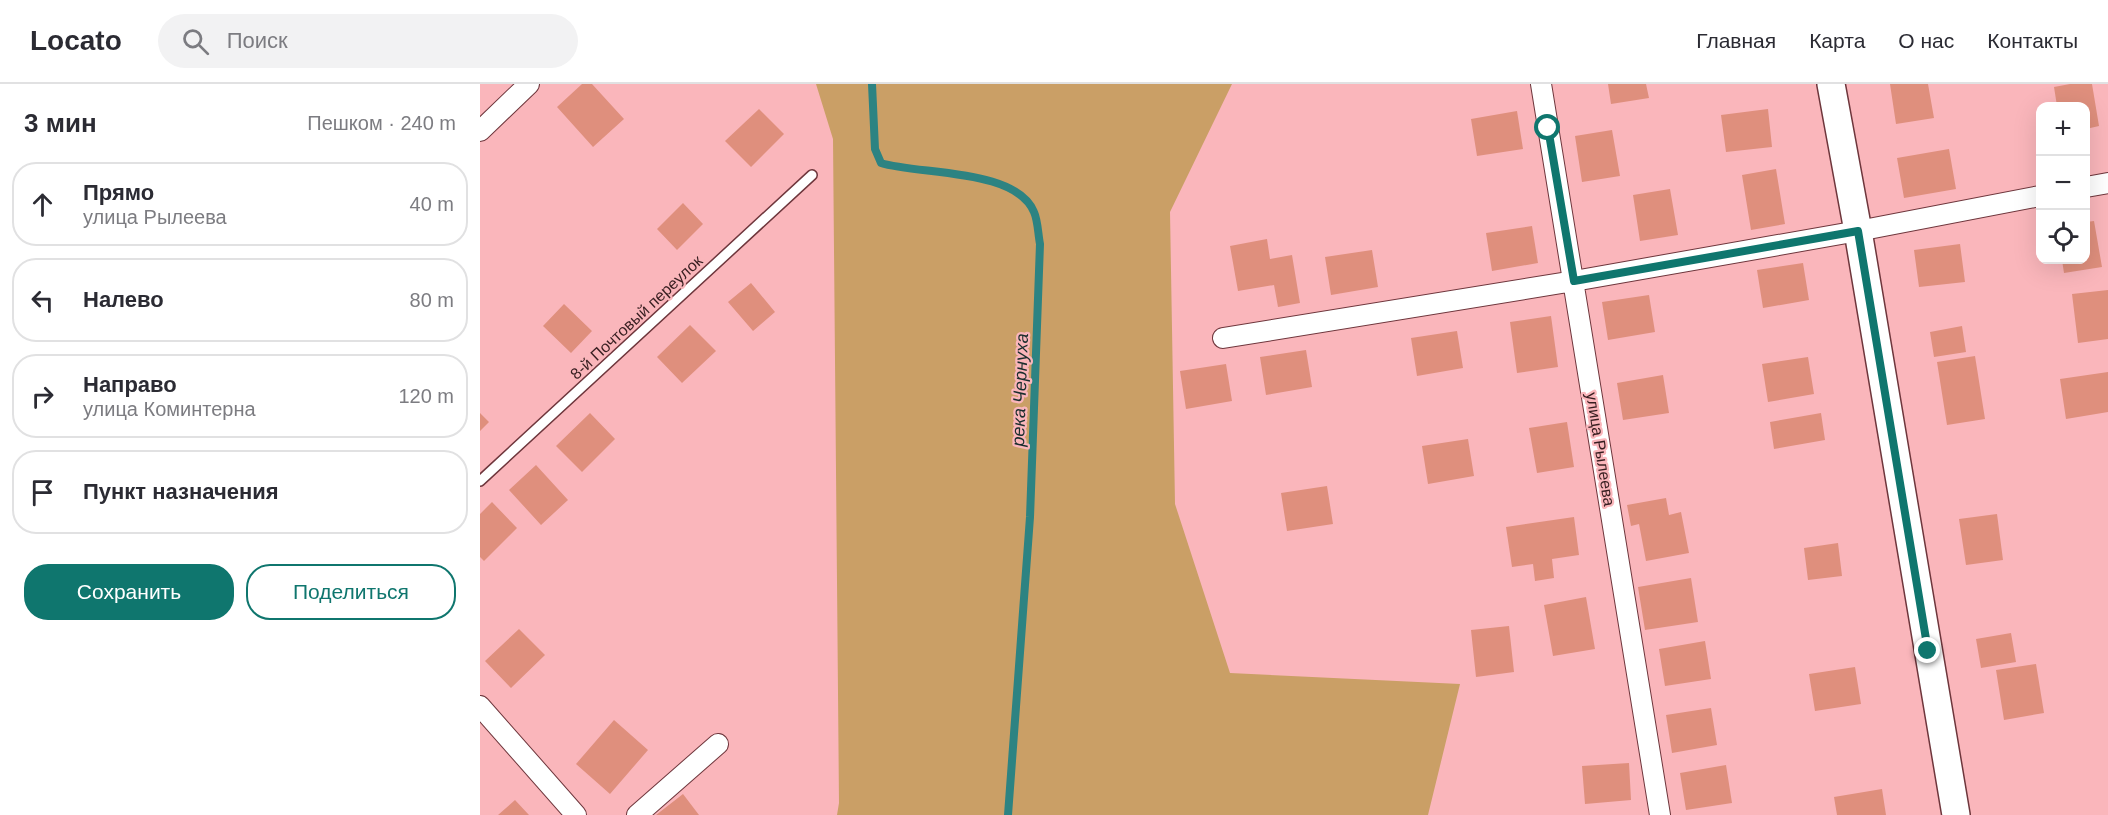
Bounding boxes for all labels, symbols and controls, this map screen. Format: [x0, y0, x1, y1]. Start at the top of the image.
search box [158, 14, 578, 68]
text: Locato [30, 25, 122, 56]
icon: search [179, 25, 212, 58]
text: Поиск [227, 28, 288, 53]
text: Главная [1696, 29, 1776, 52]
text: Карта [1809, 29, 1865, 52]
text: О нас [1898, 29, 1954, 52]
text: Контакты [1987, 29, 2078, 52]
map controls [2036, 102, 2090, 264]
button: + [2036, 102, 2090, 156]
text: 3 мин [24, 108, 97, 138]
text: Пешком · 240 m [307, 112, 456, 134]
route start [1534, 114, 1560, 140]
button: − [2036, 156, 2090, 210]
text: Прямо [83, 180, 154, 205]
icon: ahead [26, 188, 59, 221]
text: 40 m [410, 193, 454, 215]
text: улица Рылеева [83, 206, 227, 228]
button: locate [2036, 210, 2090, 264]
street label: 8-й Почтовый переулок [567, 251, 706, 383]
icon: left [26, 284, 59, 317]
text: Налево [83, 287, 164, 312]
text: 80 m [410, 289, 454, 311]
water label: река Чернуха [1008, 333, 1032, 448]
text: Направо [83, 372, 177, 397]
icon: right [26, 380, 59, 413]
text: 120 m [398, 385, 454, 407]
street label: улица Рылеева [1583, 391, 1618, 507]
text: улица Коминтерна [83, 398, 256, 420]
icon: arrive [26, 476, 59, 509]
text: Пункт назначения [83, 479, 279, 504]
button: Сохранить [24, 564, 234, 620]
button: Поделиться [246, 564, 456, 620]
route end [1914, 637, 1940, 663]

